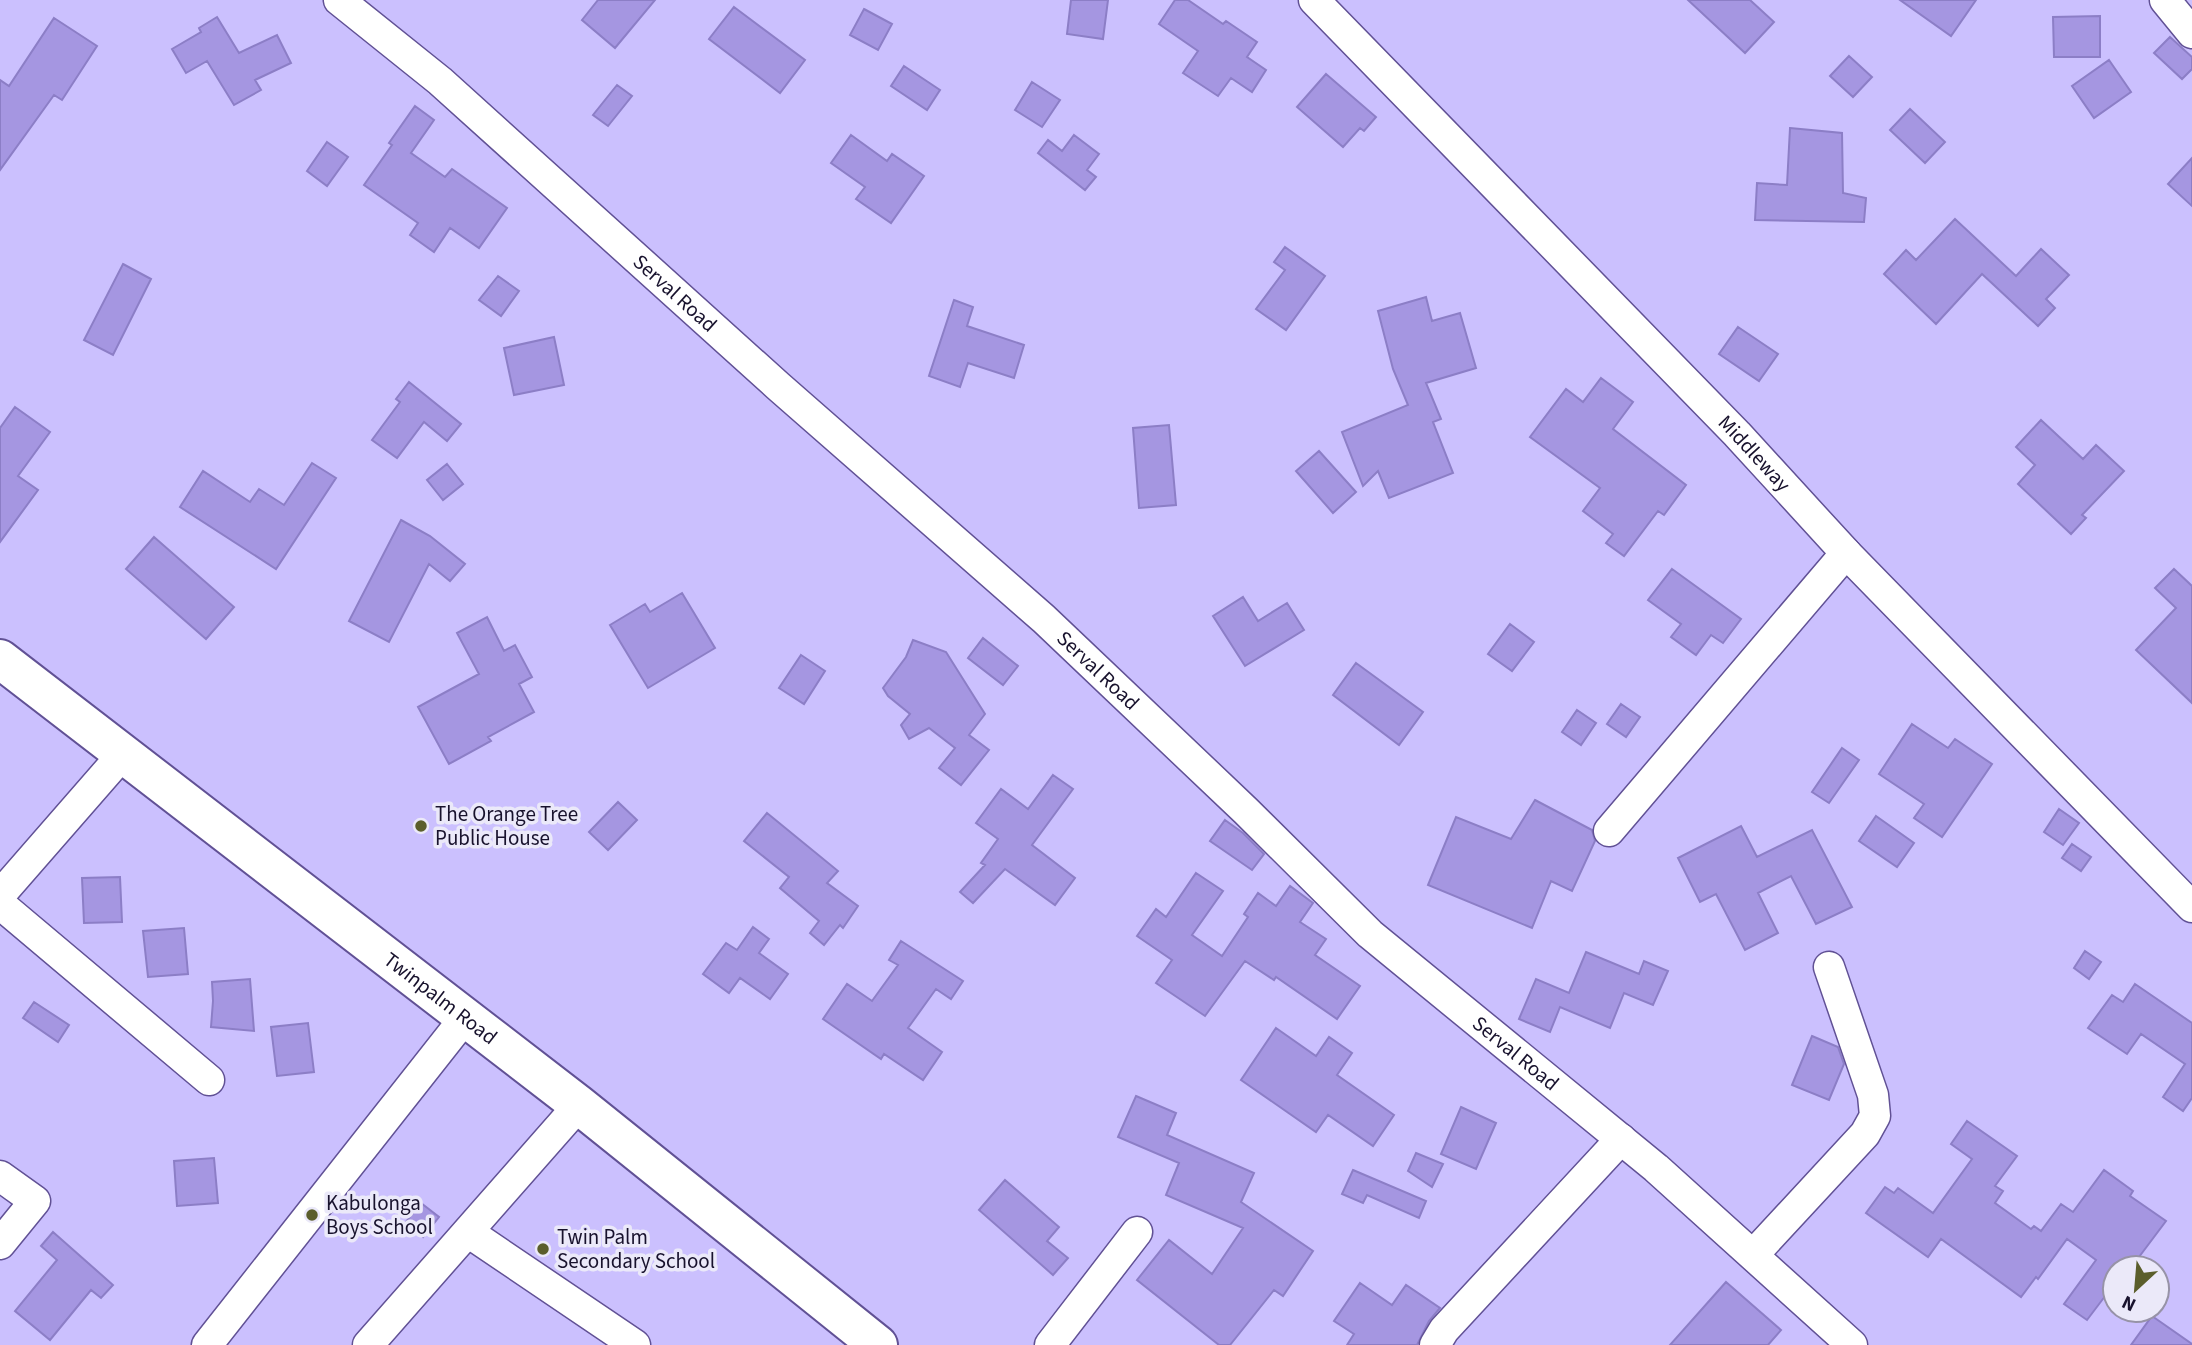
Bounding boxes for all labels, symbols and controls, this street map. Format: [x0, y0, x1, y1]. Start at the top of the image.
street label: Serval Road [626, 247, 724, 339]
street label: Middleway [1711, 408, 1798, 498]
street label: Serval Road [1050, 624, 1146, 717]
place label: The Orange Tree Public House [435, 799, 578, 853]
marker: The Orange Tree Public House [413, 818, 429, 834]
street label: Twinpalm Road [377, 945, 504, 1052]
street label: Serval Road [1466, 1009, 1566, 1098]
place label: Kabulonga Boys School [326, 1188, 433, 1242]
marker: Kabulonga Boys School [304, 1207, 320, 1223]
place label: Twin Palm Secondary School [557, 1222, 715, 1276]
marker: Twin Palm Secondary School [535, 1241, 551, 1257]
north arrow [2101, 1254, 2171, 1324]
text: N [2118, 1288, 2141, 1318]

